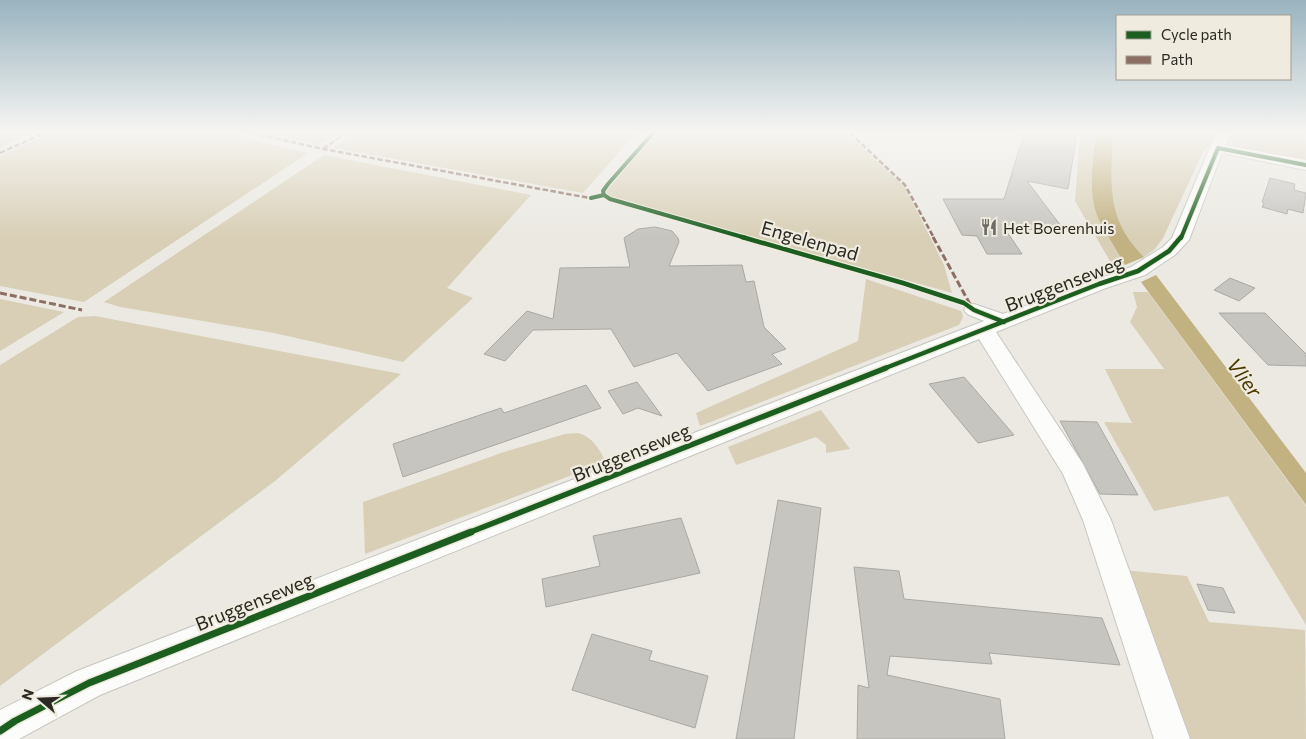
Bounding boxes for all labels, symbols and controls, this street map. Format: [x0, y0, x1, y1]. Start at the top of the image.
legend [1116, 15, 1291, 80]
text: Cycle path [1161, 25, 1232, 43]
text: Path [1161, 50, 1193, 68]
street label: Engelenpad [759, 215, 861, 265]
restaurant icon: Het Boerenhuis [979, 217, 999, 237]
place label: Het Boerenhuis [1003, 218, 1115, 237]
street label: Bruggenseweg [1001, 250, 1127, 316]
water label: Vlier [1223, 353, 1268, 402]
street label: Bruggenseweg [569, 418, 693, 486]
street label: Bruggenseweg [192, 567, 316, 635]
north arrow [15, 674, 65, 724]
text: N [17, 687, 37, 702]

